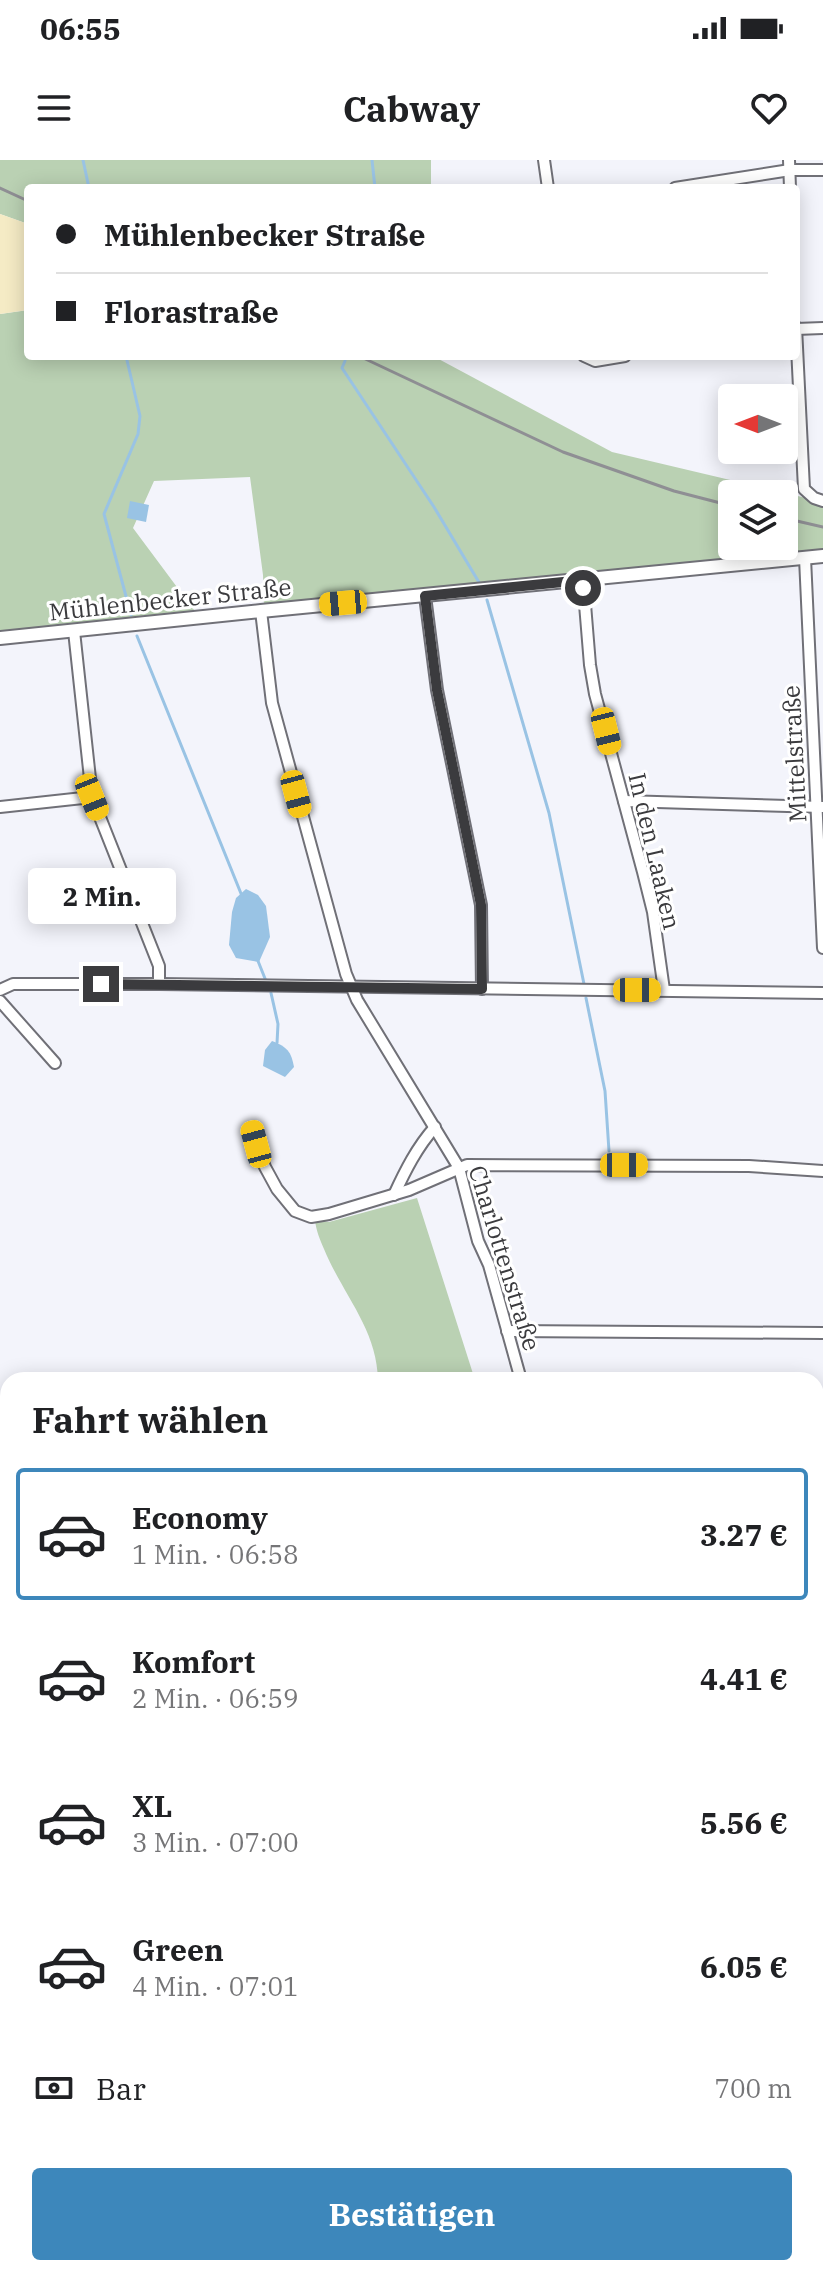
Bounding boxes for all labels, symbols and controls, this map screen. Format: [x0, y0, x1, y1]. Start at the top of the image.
text: 06:55 [40, 9, 121, 48]
text: Cabway [343, 85, 480, 132]
icon: menu [32, 86, 76, 130]
icon: heart [747, 86, 791, 130]
text: Mühlenbecker Straße [104, 215, 426, 254]
text: Florastraße [104, 292, 279, 331]
north arrow [718, 384, 798, 464]
map controls [718, 384, 798, 560]
button: layers [718, 480, 798, 560]
street label: Mühlenbecker Straße [47, 570, 293, 628]
route start [565, 570, 601, 606]
car [318, 589, 368, 617]
street label: Mittelstraße [774, 685, 814, 823]
car [589, 705, 623, 757]
car [278, 768, 314, 820]
car [72, 770, 112, 824]
street label: In den Laaken [621, 770, 689, 932]
callout: 2 Min. [27, 868, 175, 924]
text: 2 Min. [63, 879, 141, 913]
route end [83, 966, 119, 1002]
car [613, 978, 661, 1002]
car [238, 1118, 274, 1170]
car [600, 1153, 648, 1177]
street label: Charlottenstraße [462, 1162, 548, 1354]
text: Fahrt wählen [32, 1396, 268, 1443]
icon: car [36, 1498, 108, 1570]
text: Economy [132, 1498, 268, 1537]
text: 3.27 € [700, 1515, 788, 1554]
text: 1 Min. · 06:58 [132, 1537, 299, 1571]
icon: car [36, 1642, 108, 1714]
text: Komfort [132, 1642, 255, 1681]
text: 4.41 € [700, 1659, 788, 1698]
text: 2 Min. · 06:59 [132, 1681, 299, 1715]
icon: car [36, 1786, 108, 1858]
text: XL [132, 1786, 172, 1825]
text: 5.56 € [700, 1803, 788, 1842]
text: 3 Min. · 07:00 [132, 1825, 299, 1859]
icon: car [36, 1930, 108, 2002]
text: Green [132, 1930, 224, 1969]
text: 6.05 € [700, 1947, 788, 1986]
text: 4 Min. · 07:01 [132, 1969, 299, 2003]
icon: cash [32, 2066, 76, 2110]
text: Bar [96, 2069, 146, 2108]
text: 700 m [714, 2071, 792, 2105]
button: Bestätigen [32, 2168, 792, 2260]

